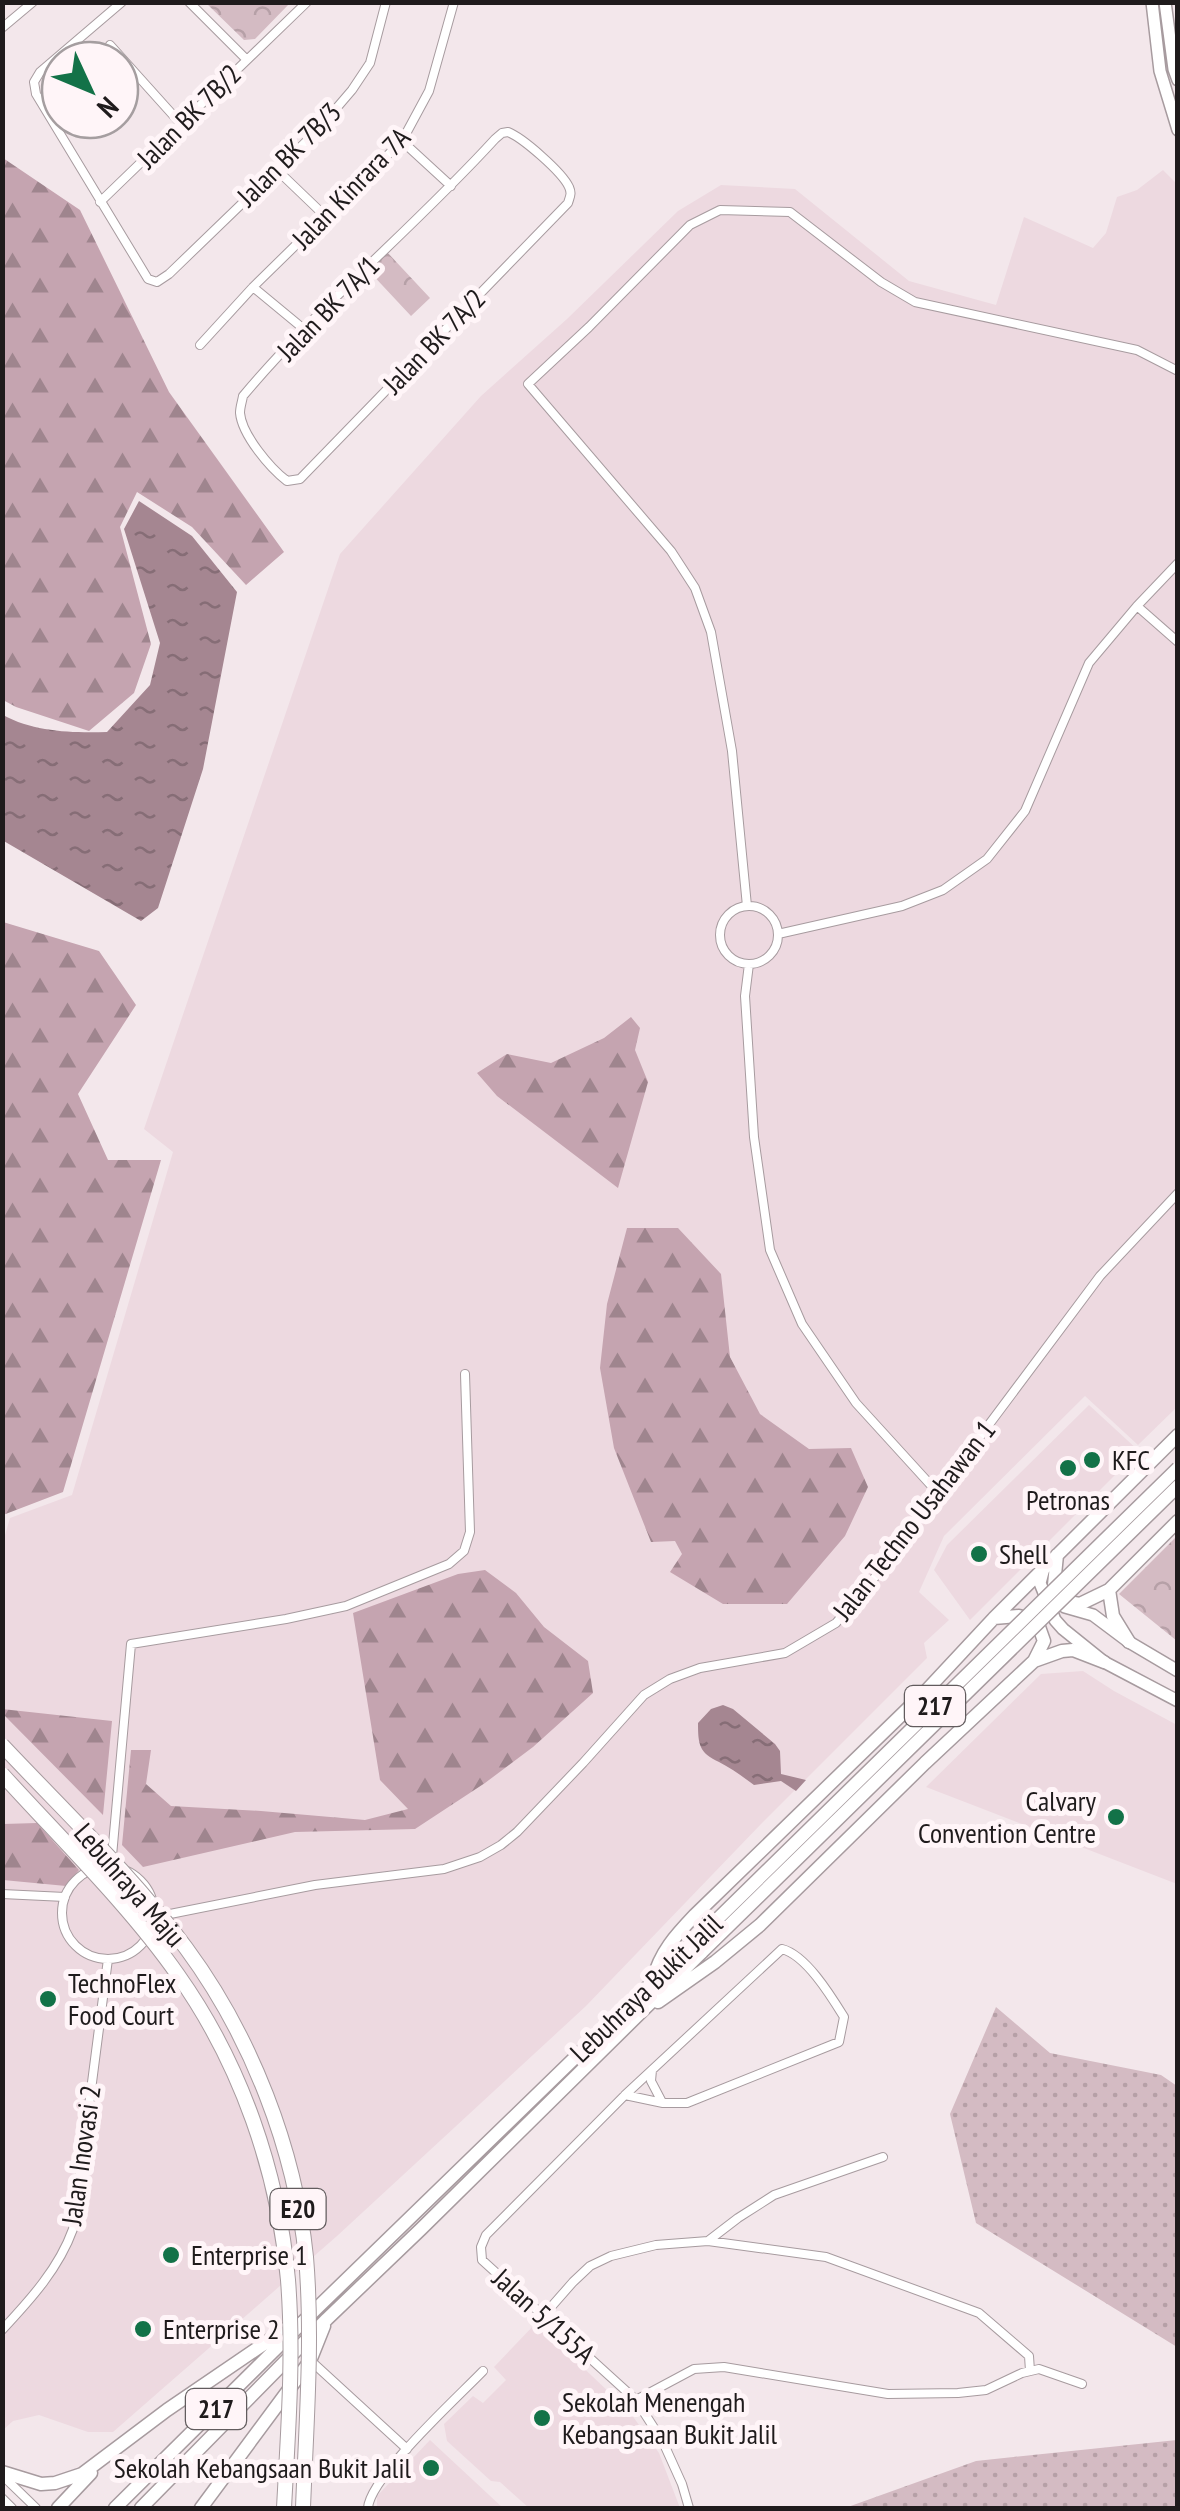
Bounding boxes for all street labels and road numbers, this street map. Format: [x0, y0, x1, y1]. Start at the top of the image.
street label: Jalan BK 7B/2 [128, 56, 249, 176]
street label: Jalan BK 7B/3 [228, 94, 349, 214]
street label: Jalan Kinrara 7A [283, 118, 418, 257]
street label: Jalan BK 7A/1 [268, 247, 387, 369]
street label: Jalan BK 7A/2 [374, 280, 493, 402]
street label: Jalan Techno Usahawan 1 [823, 1412, 1003, 1628]
road number: 217 [905, 1686, 965, 1726]
street label: Lebuhraya Maju [66, 1815, 194, 1954]
street label: Lebuhraya Bukit Jalil [562, 1905, 730, 2070]
street label: Jalan Inovasi 2 [52, 2083, 109, 2228]
road number: E20 [270, 2189, 326, 2229]
street label: Jalan 5/155A [484, 2259, 604, 2372]
road number: 217 [186, 2389, 246, 2429]

